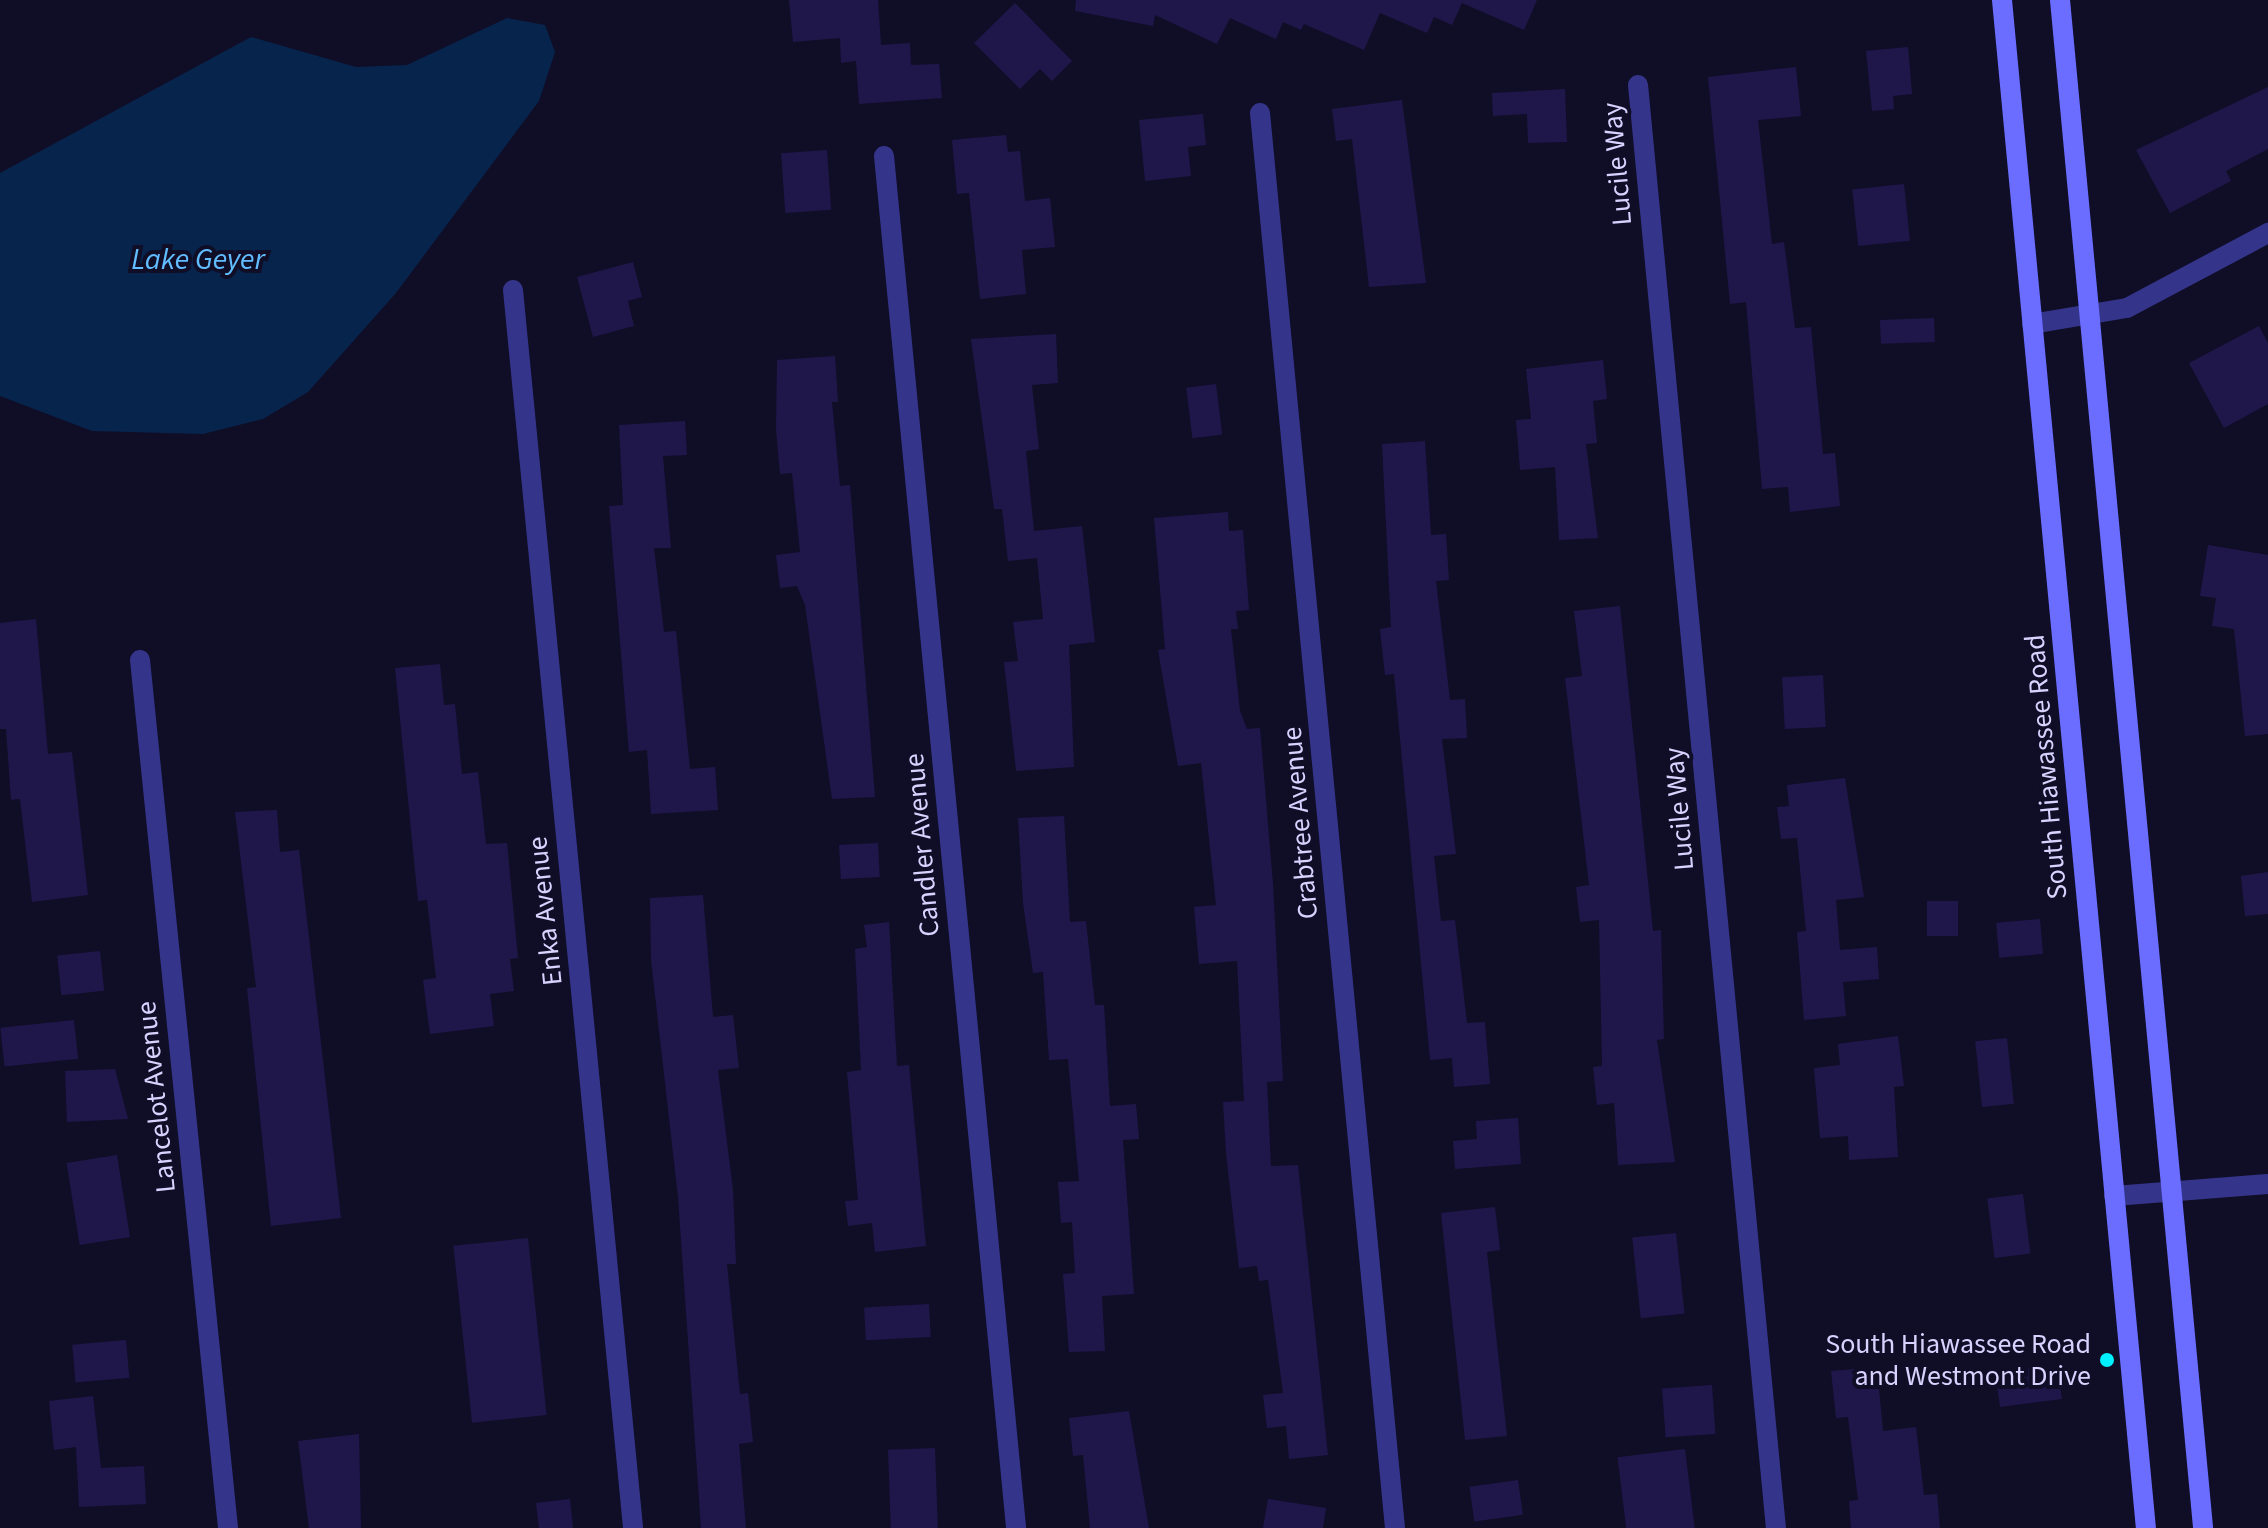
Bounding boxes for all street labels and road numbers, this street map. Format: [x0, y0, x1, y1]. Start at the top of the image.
street label: Lucile Way [1595, 101, 1639, 227]
street label: South Hiawassee Road [2018, 633, 2074, 901]
street label: Crabtree Avenue [1275, 726, 1325, 920]
street label: Lucile Way [1657, 746, 1701, 872]
street label: Candler Avenue [897, 752, 947, 938]
street label: Enka Avenue [520, 835, 570, 987]
street label: Lancelot Avenue [129, 1000, 183, 1194]

